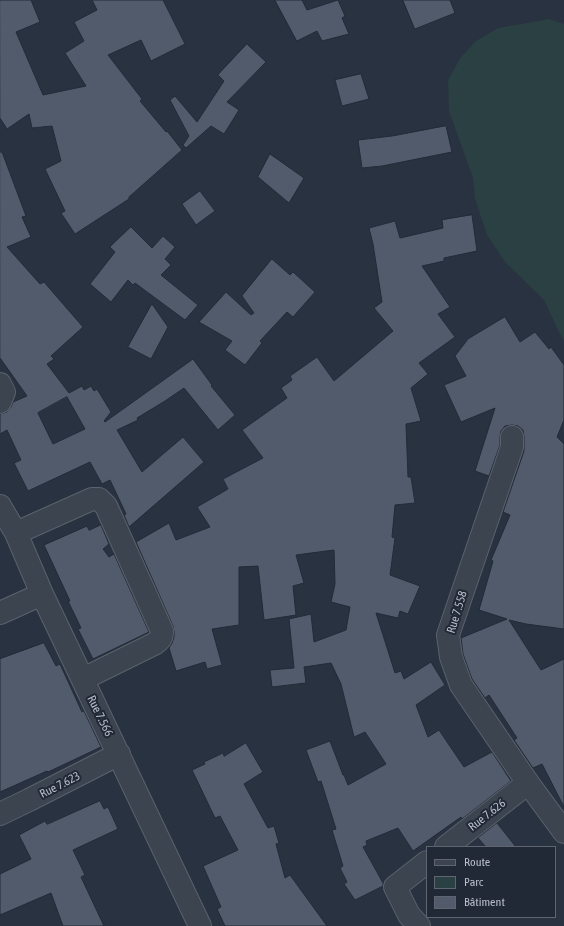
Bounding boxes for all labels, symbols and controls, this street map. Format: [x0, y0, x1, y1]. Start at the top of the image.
street label: Rue 7.558 [444, 589, 470, 635]
street label: Rue 7.566 [84, 693, 116, 739]
street label: Rue 7.623 [37, 769, 83, 801]
street label: Rue 7.626 [465, 796, 509, 834]
legend [426, 846, 556, 918]
text: Route [464, 855, 490, 869]
text: Parc [464, 875, 483, 889]
text: Bâtiment [464, 895, 505, 909]

